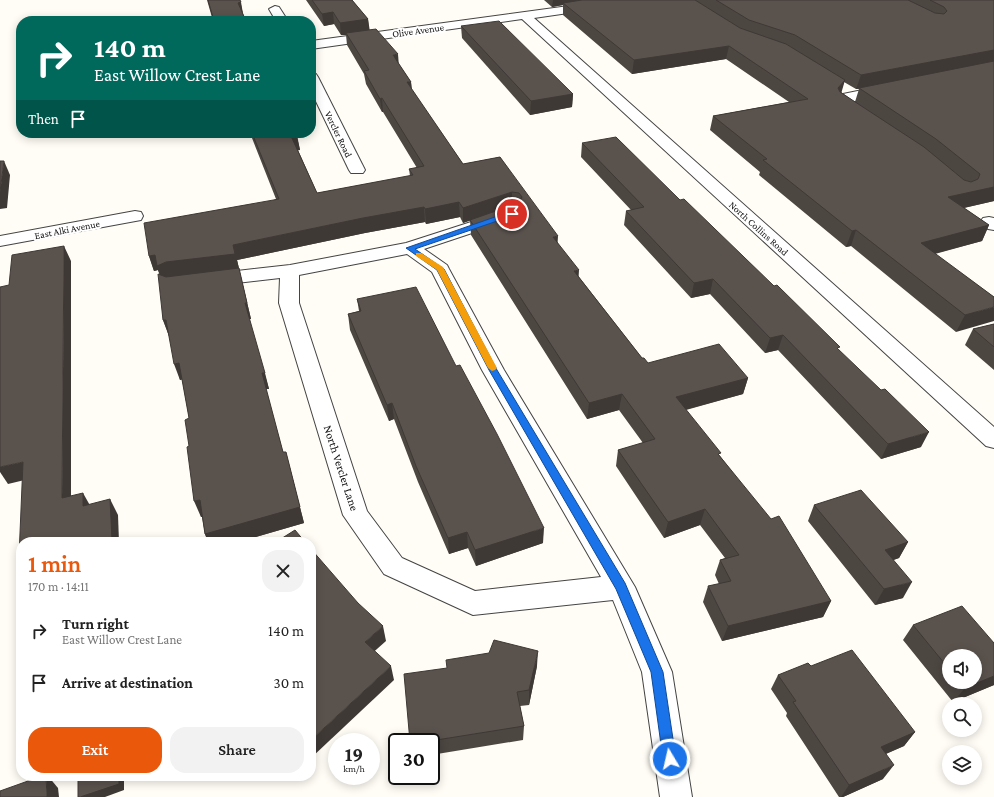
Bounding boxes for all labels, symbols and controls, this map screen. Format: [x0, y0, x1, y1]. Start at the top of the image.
street label: Olive Avenue [391, 21, 445, 40]
icon: right [28, 32, 80, 84]
text: 140 m [94, 32, 166, 63]
text: East Willow Crest Lane [94, 65, 260, 85]
icon: arrive [67, 108, 89, 130]
street label: Vercler Road [323, 109, 355, 160]
text: Then [28, 111, 59, 127]
pin [495, 197, 529, 231]
street label: North Collins Road [727, 199, 791, 258]
icon: arrive [501, 203, 523, 225]
street label: East Alki Avenue [34, 218, 101, 241]
street label: North Vercler Lane [321, 423, 361, 513]
text: 1 min [28, 550, 81, 577]
button: close [262, 550, 304, 592]
text: 170 m · 14:11 [28, 579, 89, 594]
text: Turn right [62, 616, 129, 632]
icon: right [28, 620, 50, 642]
text: 140 m [268, 623, 304, 639]
text: East Willow Crest Lane [62, 632, 182, 647]
map controls [942, 649, 982, 785]
button: sound [942, 649, 982, 689]
icon: arrive [28, 672, 50, 694]
text: Arrive at destination [62, 675, 193, 691]
text: 30 m [274, 675, 304, 691]
button: search [942, 697, 982, 737]
button: Exit [28, 727, 162, 773]
button: Share [170, 727, 304, 773]
speed limit sign: 30 [388, 733, 440, 785]
position arrow [649, 738, 691, 780]
text: 19 [345, 743, 363, 765]
button: layers [942, 745, 982, 785]
text: km/h [343, 763, 365, 774]

